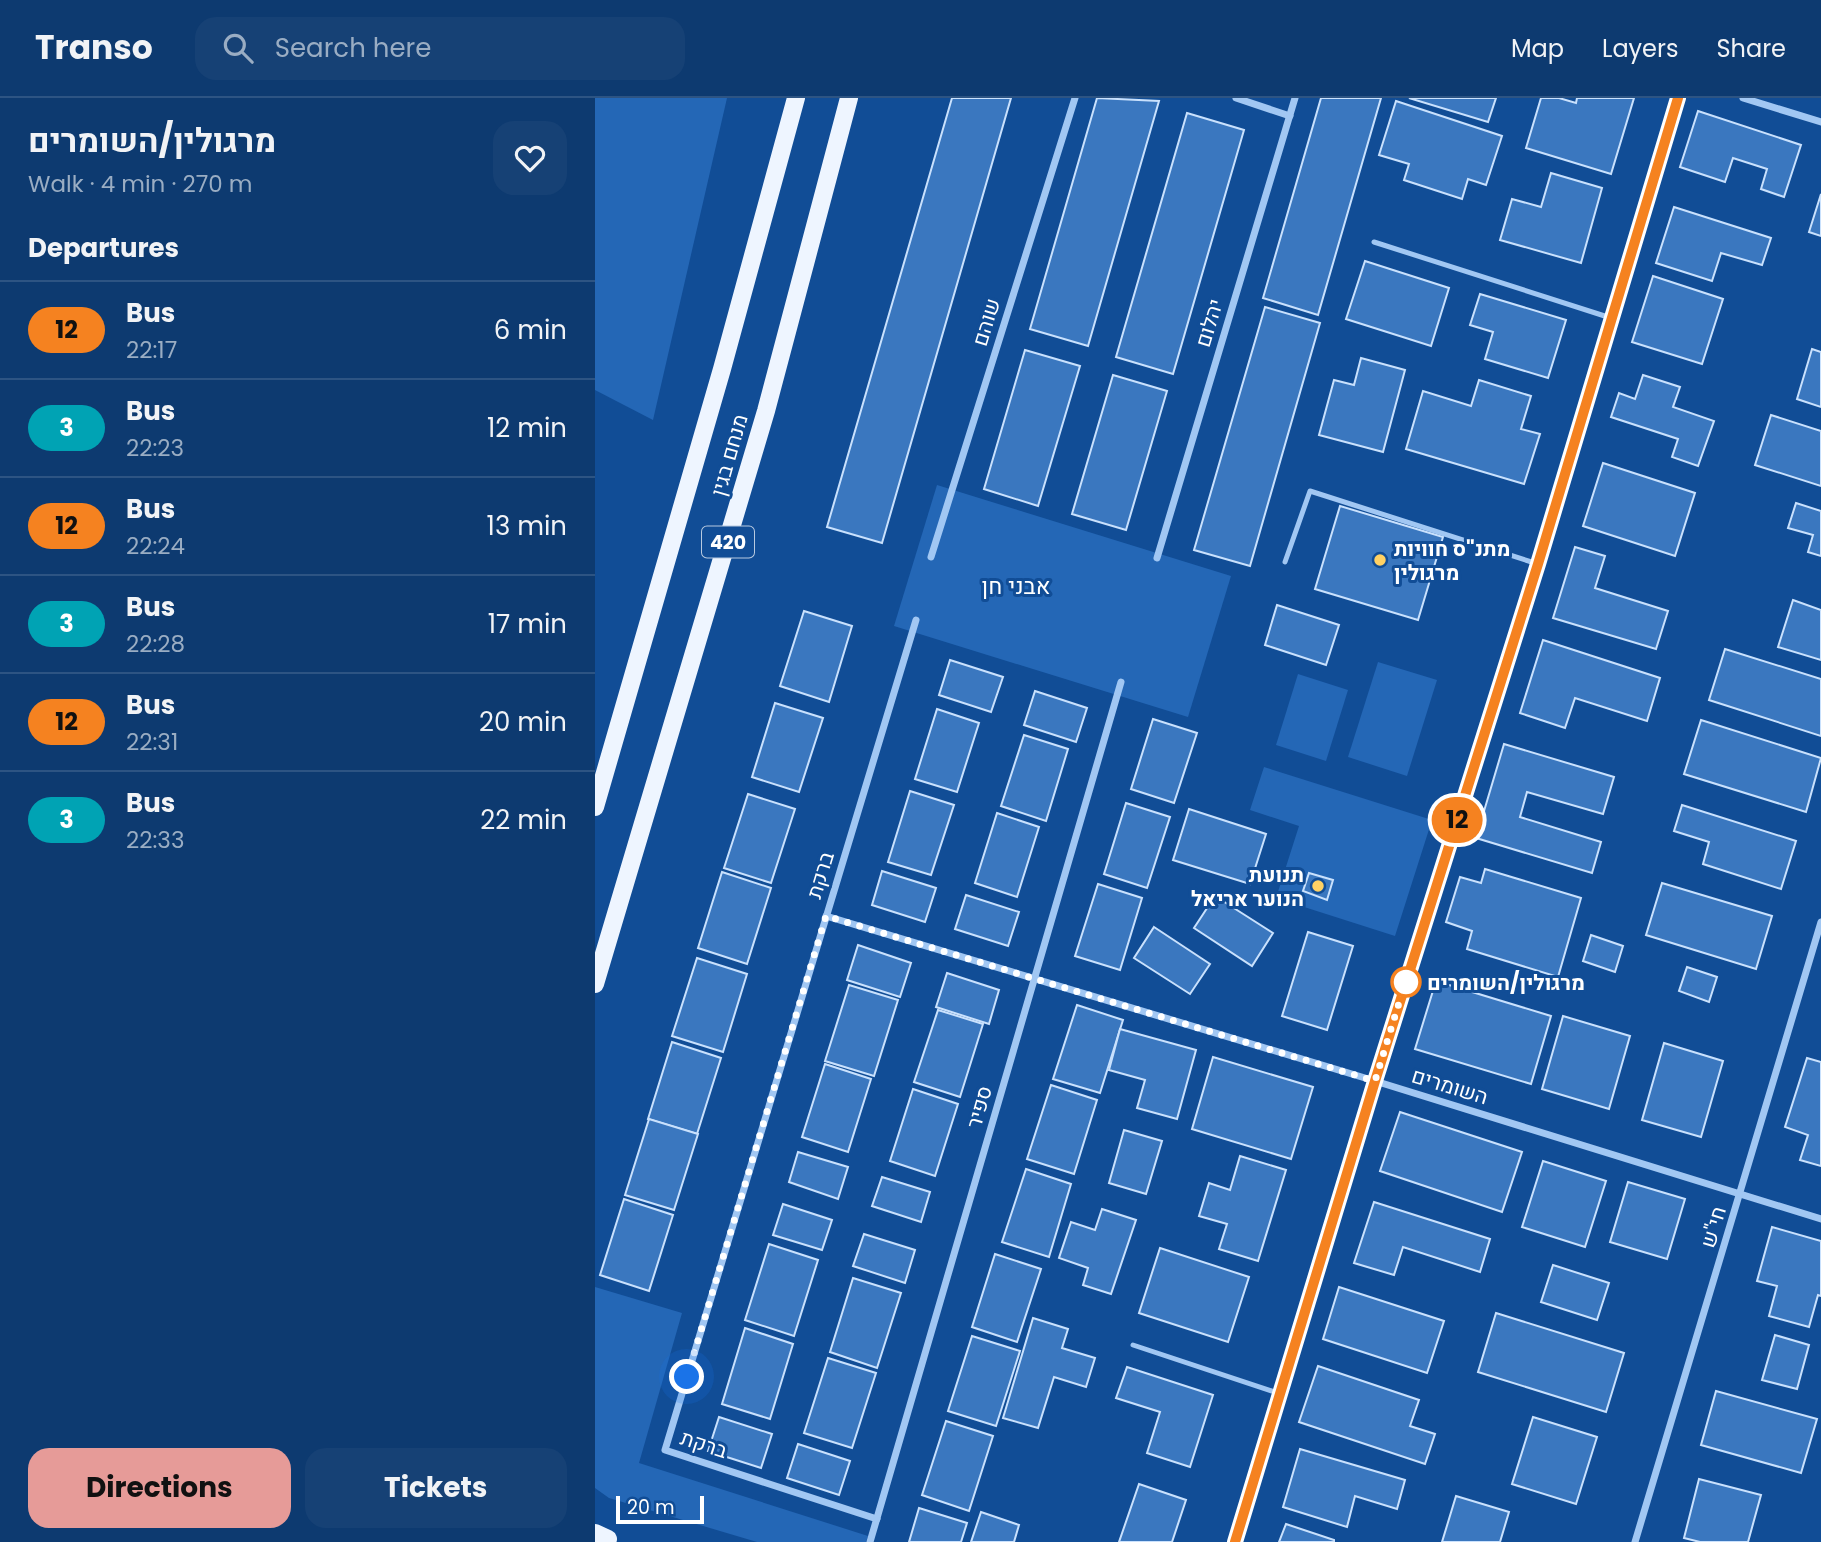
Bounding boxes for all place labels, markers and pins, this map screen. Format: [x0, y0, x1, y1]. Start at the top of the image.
place label: מתנ"ס חוויות מרגולין [1394, 534, 1510, 587]
marker: מתנ"ס חוויות מרגולין [1372, 552, 1388, 568]
place label: תנועת הנוער אריאל [1191, 860, 1304, 913]
marker: תנועת הנוער אריאל [1310, 878, 1326, 894]
marker: מרגולין/השומרים [1391, 967, 1421, 997]
place label: מרגולין/השומרים [1427, 968, 1585, 997]

